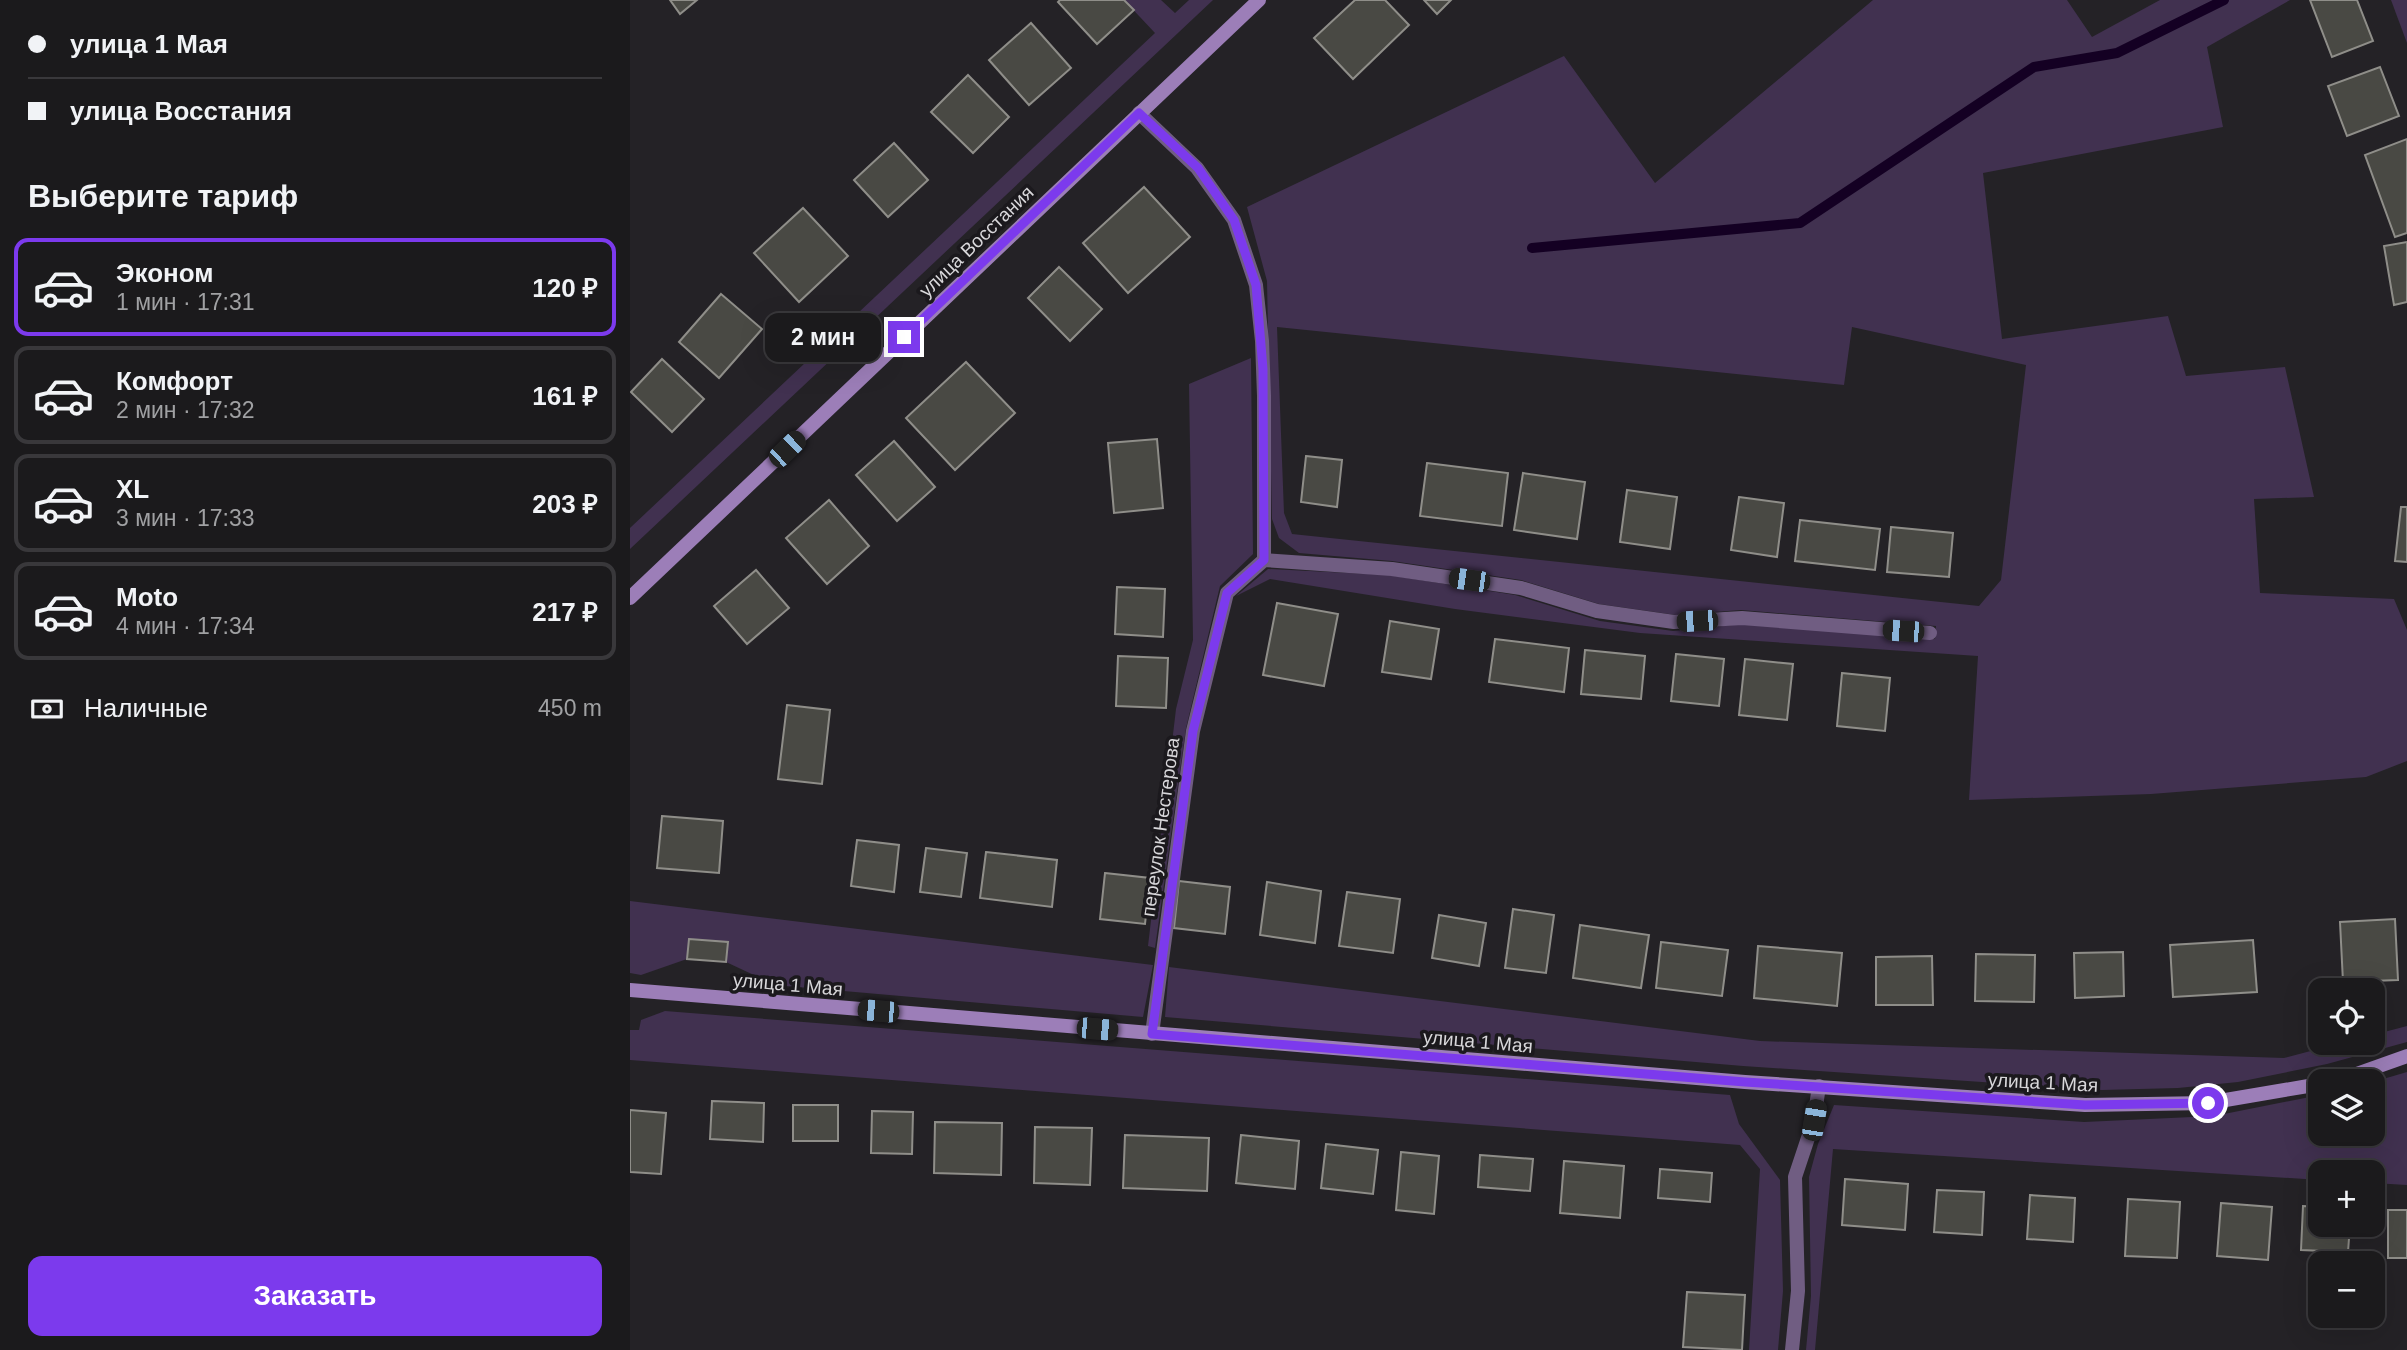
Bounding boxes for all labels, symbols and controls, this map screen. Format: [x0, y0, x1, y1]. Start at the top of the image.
text: улица 1 Мая [70, 29, 228, 59]
text: улица Восстания [70, 96, 292, 126]
text: Выберите тариф [28, 178, 298, 214]
street label: улица Восстания [915, 182, 1038, 301]
icon: car [32, 256, 95, 319]
text: Эконом [116, 258, 214, 288]
text: 120 ₽ [532, 273, 598, 303]
text: 1 мин · 17:31 [116, 289, 255, 315]
callout: 2 мин [764, 312, 880, 362]
route end [888, 321, 920, 353]
text: 2 мин [791, 324, 855, 350]
icon: car [32, 364, 95, 427]
text: Комфорт [116, 366, 233, 396]
text: 161 ₽ [532, 381, 598, 411]
text: 2 мин · 17:32 [116, 397, 255, 423]
car [765, 427, 810, 471]
icon: car [32, 472, 95, 535]
text: XL [116, 474, 149, 504]
text: 203 ₽ [532, 489, 598, 519]
text: 3 мин · 17:33 [116, 505, 255, 531]
car [1447, 567, 1492, 593]
icon: car [32, 580, 95, 643]
text: Moto [116, 582, 178, 612]
text: 217 ₽ [532, 597, 598, 627]
car [1676, 609, 1719, 633]
text: 4 мин · 17:34 [116, 613, 255, 639]
car [1882, 619, 1925, 643]
icon: cash [28, 690, 66, 728]
text: Наличные [84, 693, 208, 723]
text: 450 m [538, 695, 602, 721]
street label: переулок Нестерова [1138, 736, 1184, 918]
street label: улица 1 Мая [732, 969, 844, 1000]
map controls [2308, 978, 2385, 1328]
button: locate [2308, 978, 2385, 1055]
car [857, 999, 900, 1023]
car [1076, 1017, 1119, 1041]
street label: улица 1 Мая [1422, 1026, 1534, 1057]
street label: улица 1 Мая [1987, 1069, 2099, 1096]
button: layers [2308, 1069, 2385, 1146]
route start [2192, 1087, 2224, 1119]
car [1801, 1098, 1828, 1142]
button: + [2308, 1160, 2385, 1237]
button: − [2308, 1251, 2385, 1328]
button: Заказать [28, 1256, 602, 1336]

